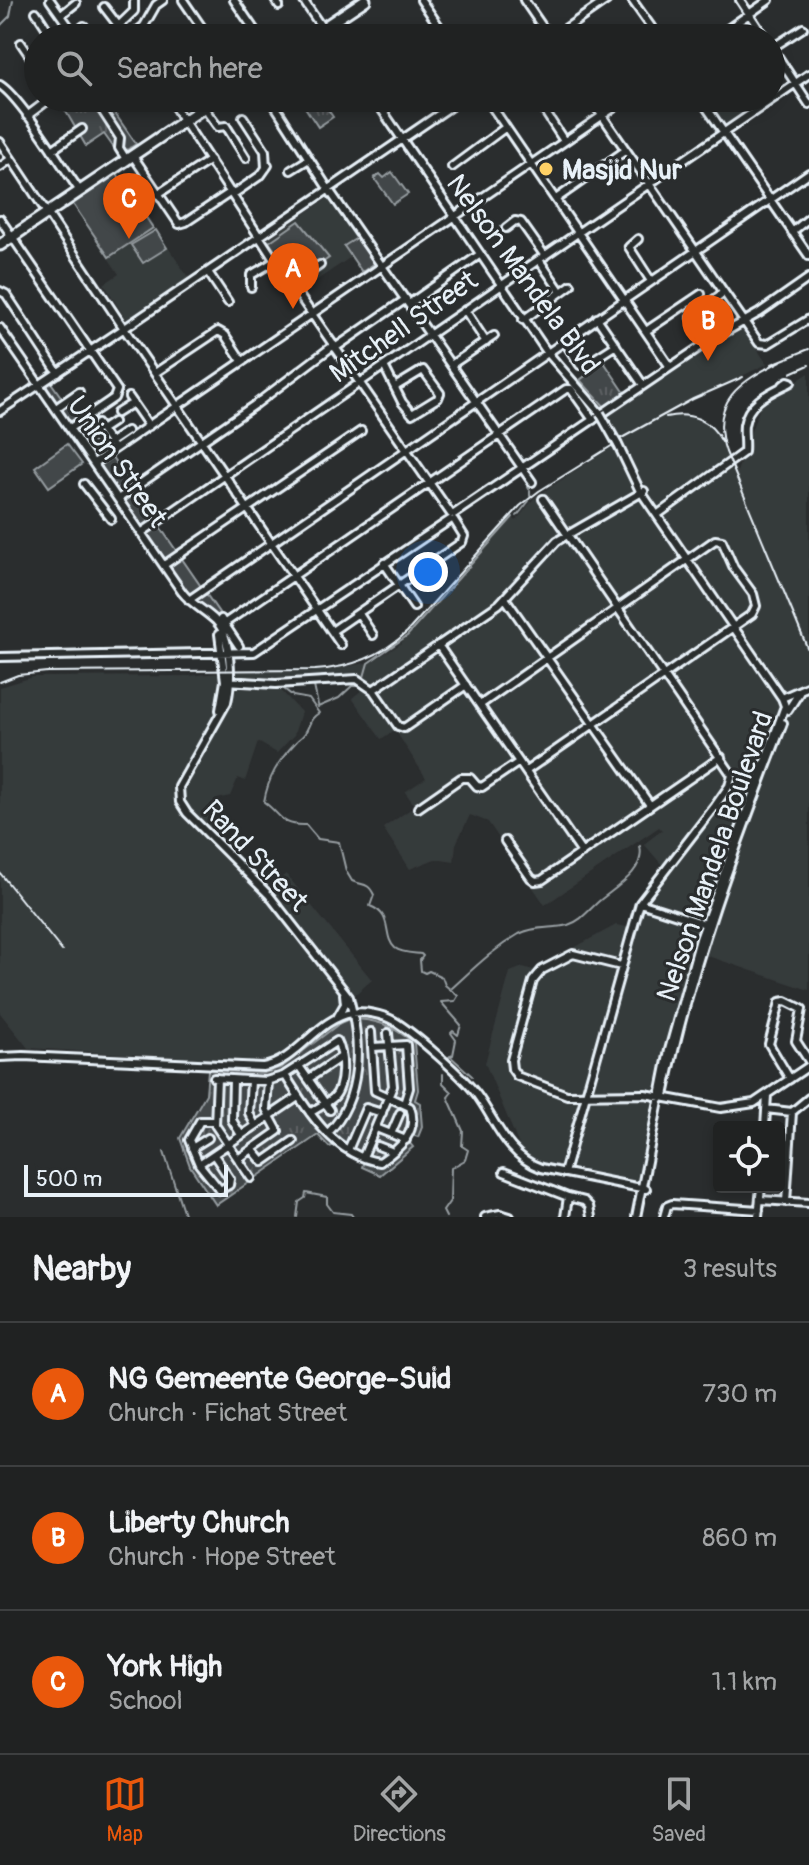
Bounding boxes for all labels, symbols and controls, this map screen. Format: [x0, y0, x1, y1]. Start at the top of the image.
search box [24, 24, 785, 112]
icon: search [52, 46, 96, 90]
text: Search here [116, 50, 263, 87]
place label: Masjid Nur [562, 153, 683, 188]
marker: Masjid Nur [537, 160, 555, 178]
street label: Nelson Mandela Blvd [438, 168, 607, 382]
pin: C [103, 173, 155, 239]
pin: A [267, 243, 319, 309]
street label: Mitchell Street [323, 263, 485, 391]
pin: B [682, 295, 734, 361]
street label: Union Street [59, 390, 175, 535]
your location [408, 552, 448, 592]
street label: Nelson Mandela Boulevard [649, 707, 782, 1006]
street label: Rand Street [194, 793, 316, 920]
map controls [713, 1121, 785, 1193]
button: locate [713, 1121, 785, 1193]
scale bar [24, 1161, 228, 1197]
text: 500 m [36, 1165, 102, 1193]
text: Nearby [32, 1248, 131, 1291]
text: 3 results [683, 1253, 777, 1285]
text: NG Gemeente George-Suid [108, 1360, 452, 1397]
text: A [50, 1378, 66, 1410]
text: 730 m [702, 1378, 777, 1410]
text: Church · Fichat Street [108, 1397, 347, 1429]
text: Liberty Church [108, 1504, 290, 1541]
text: B [51, 1522, 65, 1554]
text: 860 m [702, 1522, 777, 1554]
text: Church · Hope Street [108, 1541, 336, 1573]
text: York High [108, 1648, 222, 1685]
text: C [50, 1666, 66, 1698]
text: 1.1 km [711, 1666, 777, 1698]
text: School [108, 1685, 183, 1717]
tab: Map [103, 1772, 147, 1848]
tab: Directions [353, 1772, 446, 1848]
tab: Saved [652, 1772, 706, 1848]

